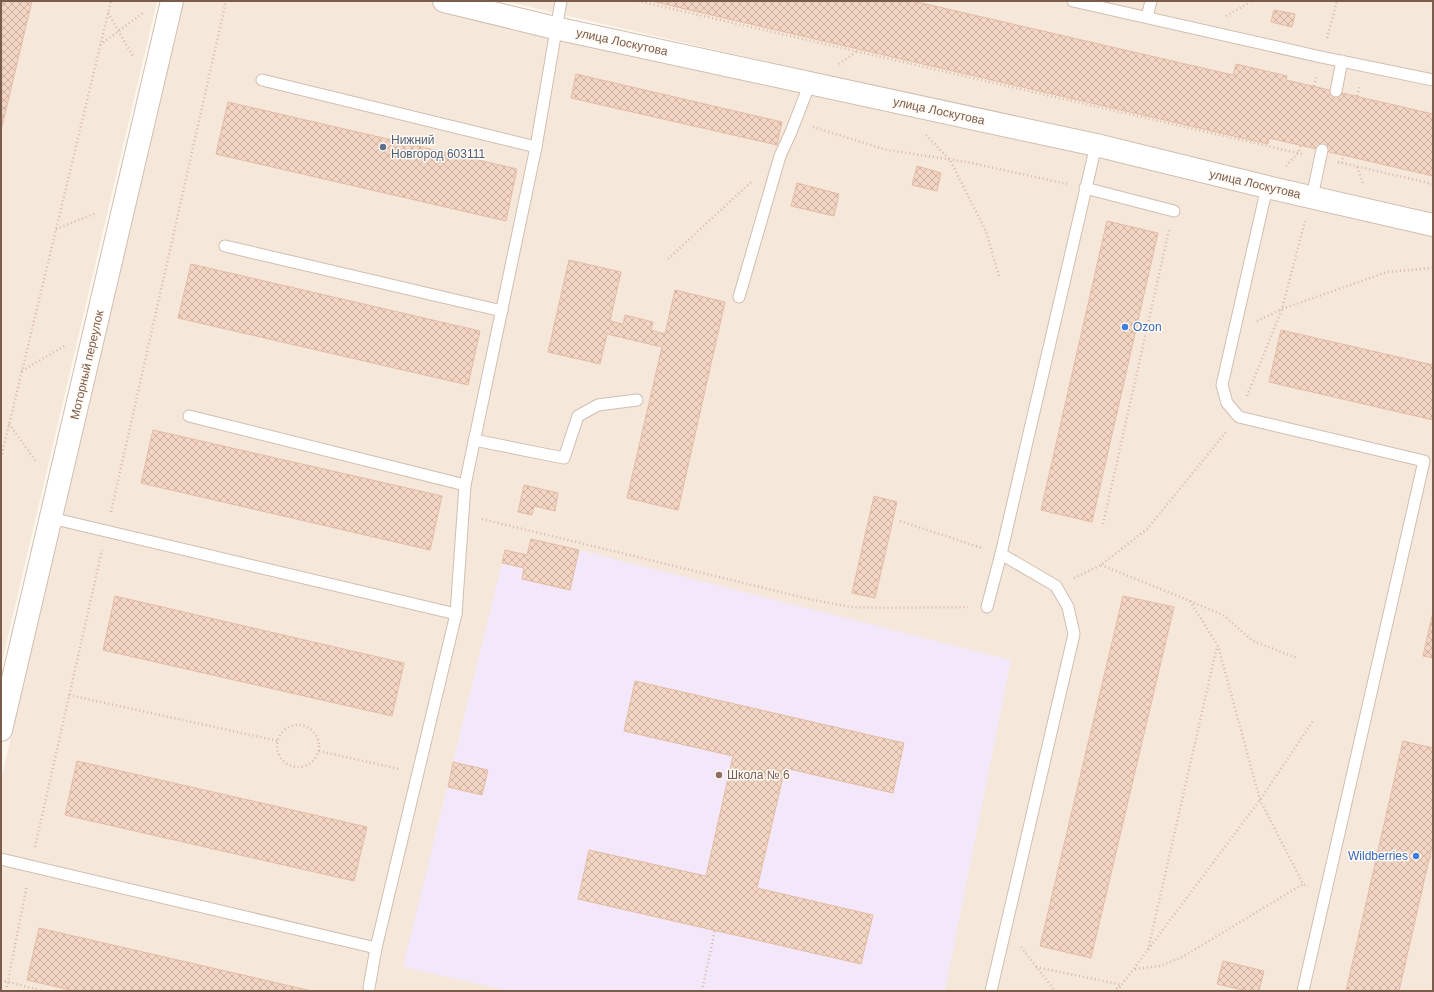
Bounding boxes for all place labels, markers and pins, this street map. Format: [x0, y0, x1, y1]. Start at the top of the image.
place label: Нижний Новгород 603111 [391, 133, 486, 161]
marker: Нижний Новгород 603111 [378, 142, 388, 152]
place label: Ozon [1133, 320, 1162, 334]
marker: Ozon [1120, 322, 1130, 332]
place label: Школа № 6 [727, 768, 790, 782]
marker: Школа № 6 [714, 770, 724, 780]
place label: Wildberries [1348, 849, 1408, 863]
marker: Wildberries [1411, 851, 1421, 861]

